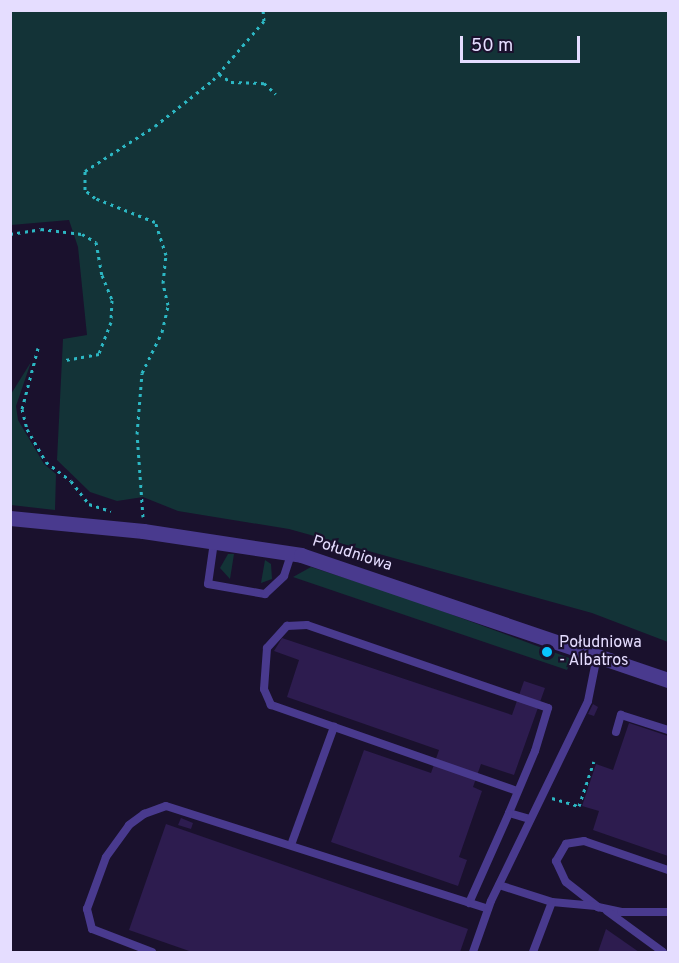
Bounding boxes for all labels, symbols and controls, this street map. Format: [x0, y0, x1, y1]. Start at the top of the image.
scale bar [463, 24, 583, 62]
text: 50 m [471, 35, 513, 58]
street label: Południowa [310, 532, 394, 576]
place label: Południowa - Albatros [559, 633, 642, 671]
marker: Południowa - Albatros [540, 645, 554, 659]

